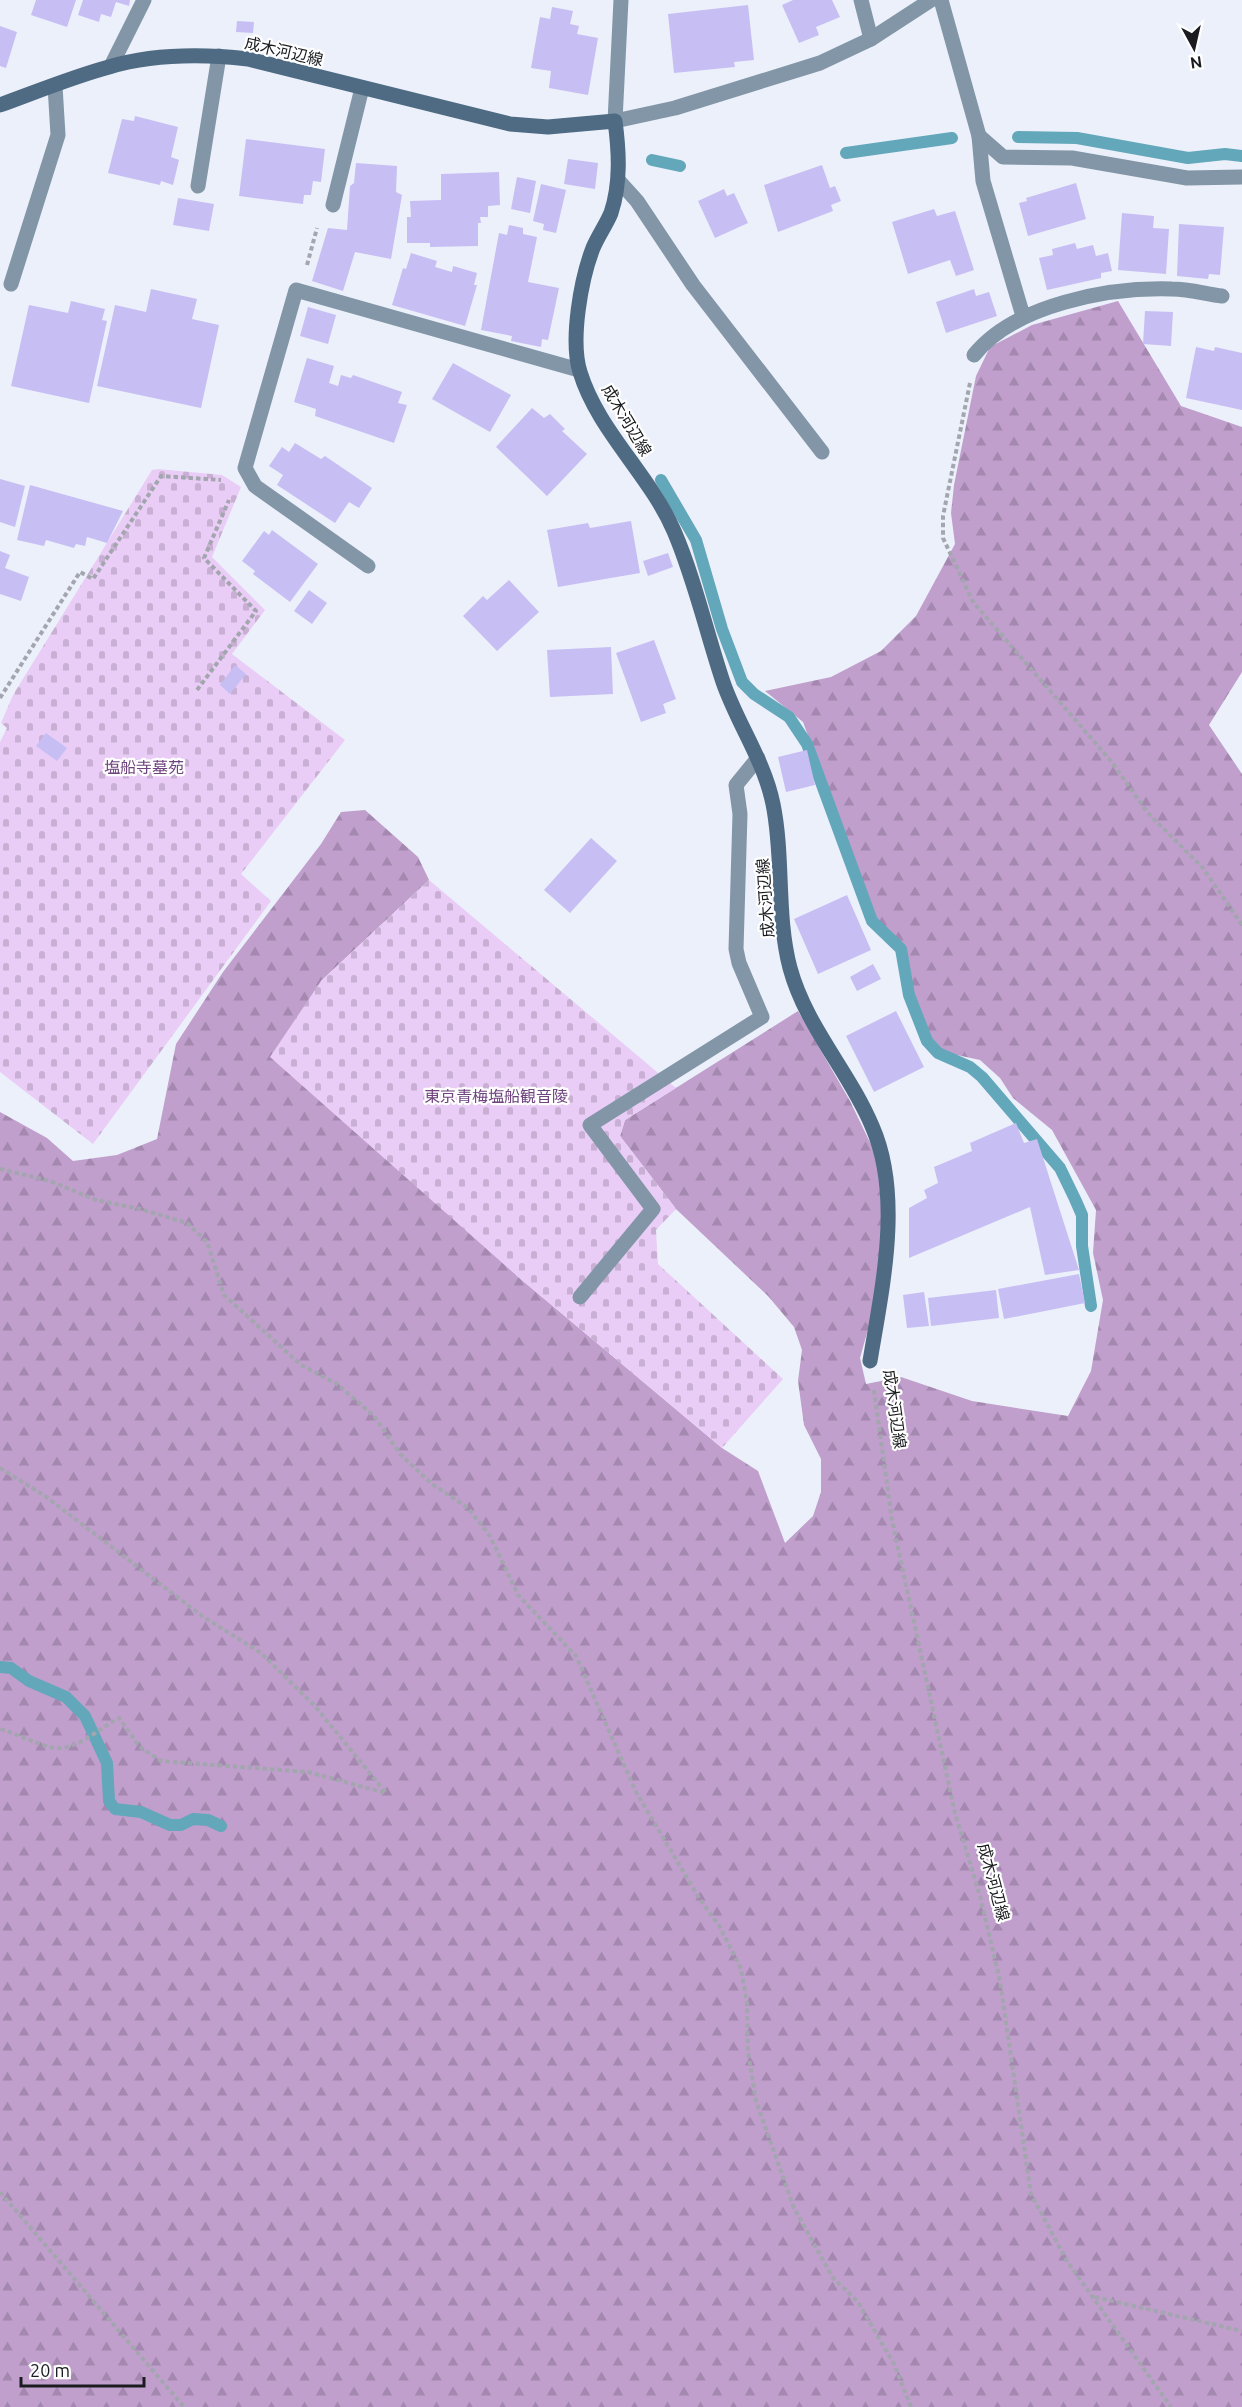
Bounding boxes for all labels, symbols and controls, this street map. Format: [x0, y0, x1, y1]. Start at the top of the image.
north arrow [1164, 18, 1224, 78]
street label: 成木河辺線 [243, 33, 325, 69]
text: N [1189, 53, 1203, 73]
street label: 成木河辺線 [599, 381, 655, 459]
park label: 塩船寺墓苑 [104, 758, 184, 776]
street label: 成木河辺線 [753, 857, 777, 939]
park label: 東京青梅塩船観音陵 [424, 1087, 568, 1105]
street label: 成木河辺線 [881, 1368, 909, 1450]
street label: 成木河辺線 [975, 1841, 1013, 1923]
scale bar [21, 2350, 144, 2388]
text: 20 m [30, 2360, 70, 2380]

